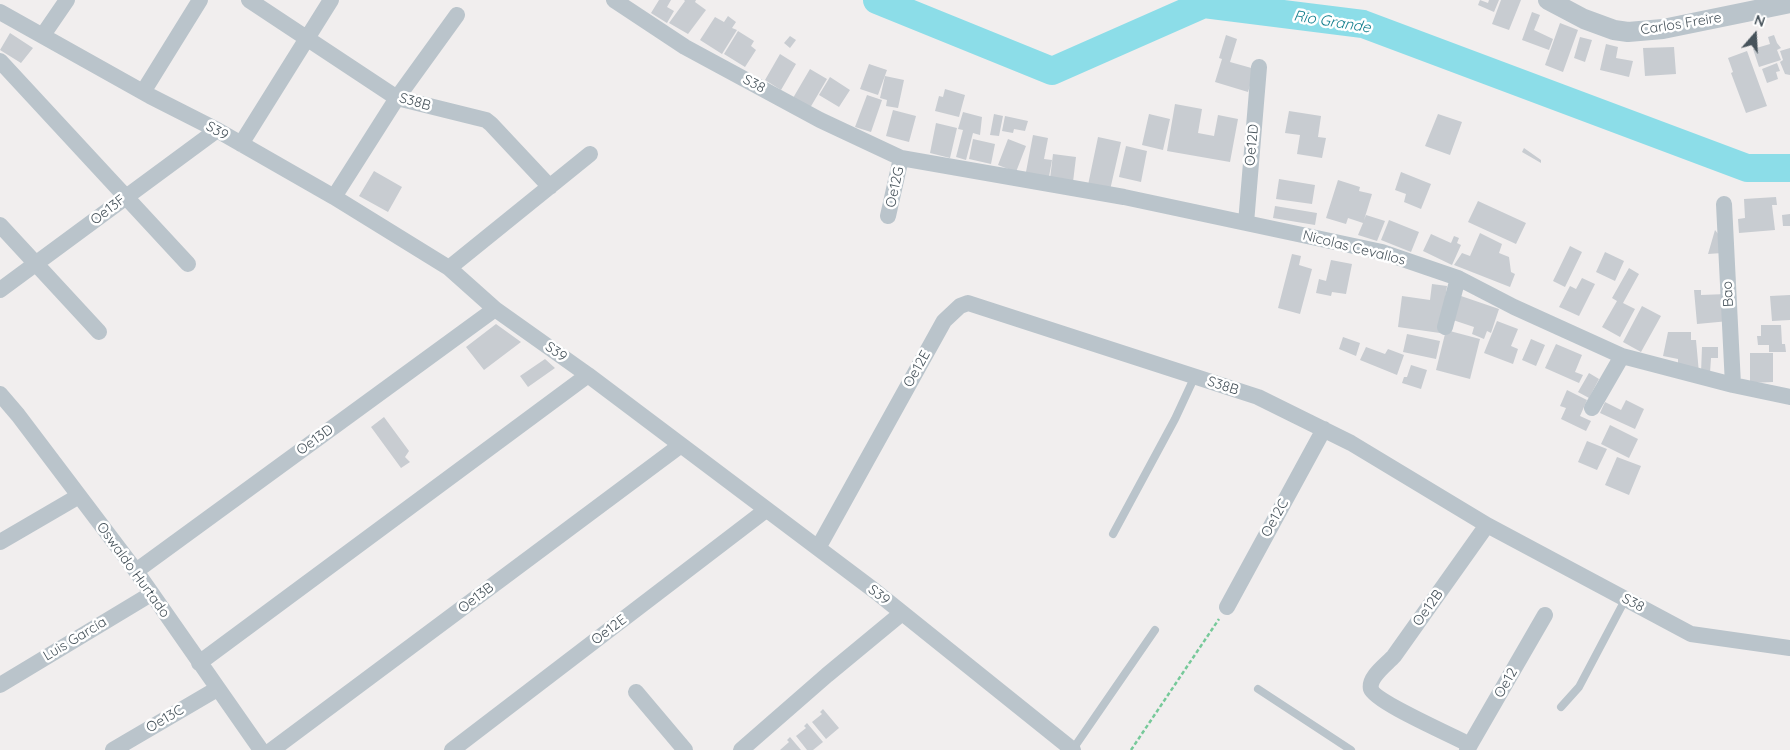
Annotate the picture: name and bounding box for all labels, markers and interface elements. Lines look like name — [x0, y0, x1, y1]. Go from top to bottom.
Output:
water label: Rio Grande — [1292, 7, 1372, 37]
street label: Carlos Freire — [1639, 9, 1723, 39]
north arrow — [1730, 10, 1780, 60]
text: N — [1752, 11, 1768, 31]
street label: S38 — [740, 71, 768, 97]
street label: S38B — [397, 90, 433, 114]
street label: S39 — [203, 118, 231, 144]
street label: Oe12D — [1242, 123, 1262, 167]
street label: Oe12G — [882, 165, 908, 209]
street label: Oe13F — [87, 192, 129, 228]
street label: Nicolas Cevallos — [1301, 227, 1407, 269]
street label: Bao — [1719, 281, 1737, 307]
street label: S39 — [542, 339, 570, 365]
street label: Oe12E — [900, 348, 934, 390]
street label: S38B — [1205, 373, 1241, 399]
street label: Oe13D — [293, 421, 337, 459]
street label: Oe12C — [1258, 496, 1292, 540]
street label: Oswaldo Hurtado — [93, 519, 173, 621]
street label: Oe13B — [455, 579, 497, 617]
street label: S39 — [865, 581, 893, 609]
street label: Oe12B — [1409, 587, 1447, 629]
street label: S38 — [1619, 590, 1647, 616]
street label: Oe12E — [588, 611, 630, 649]
street label: Luis García — [40, 614, 110, 664]
street label: Oe12 — [1491, 665, 1521, 701]
street label: Oe13C — [143, 702, 187, 736]

